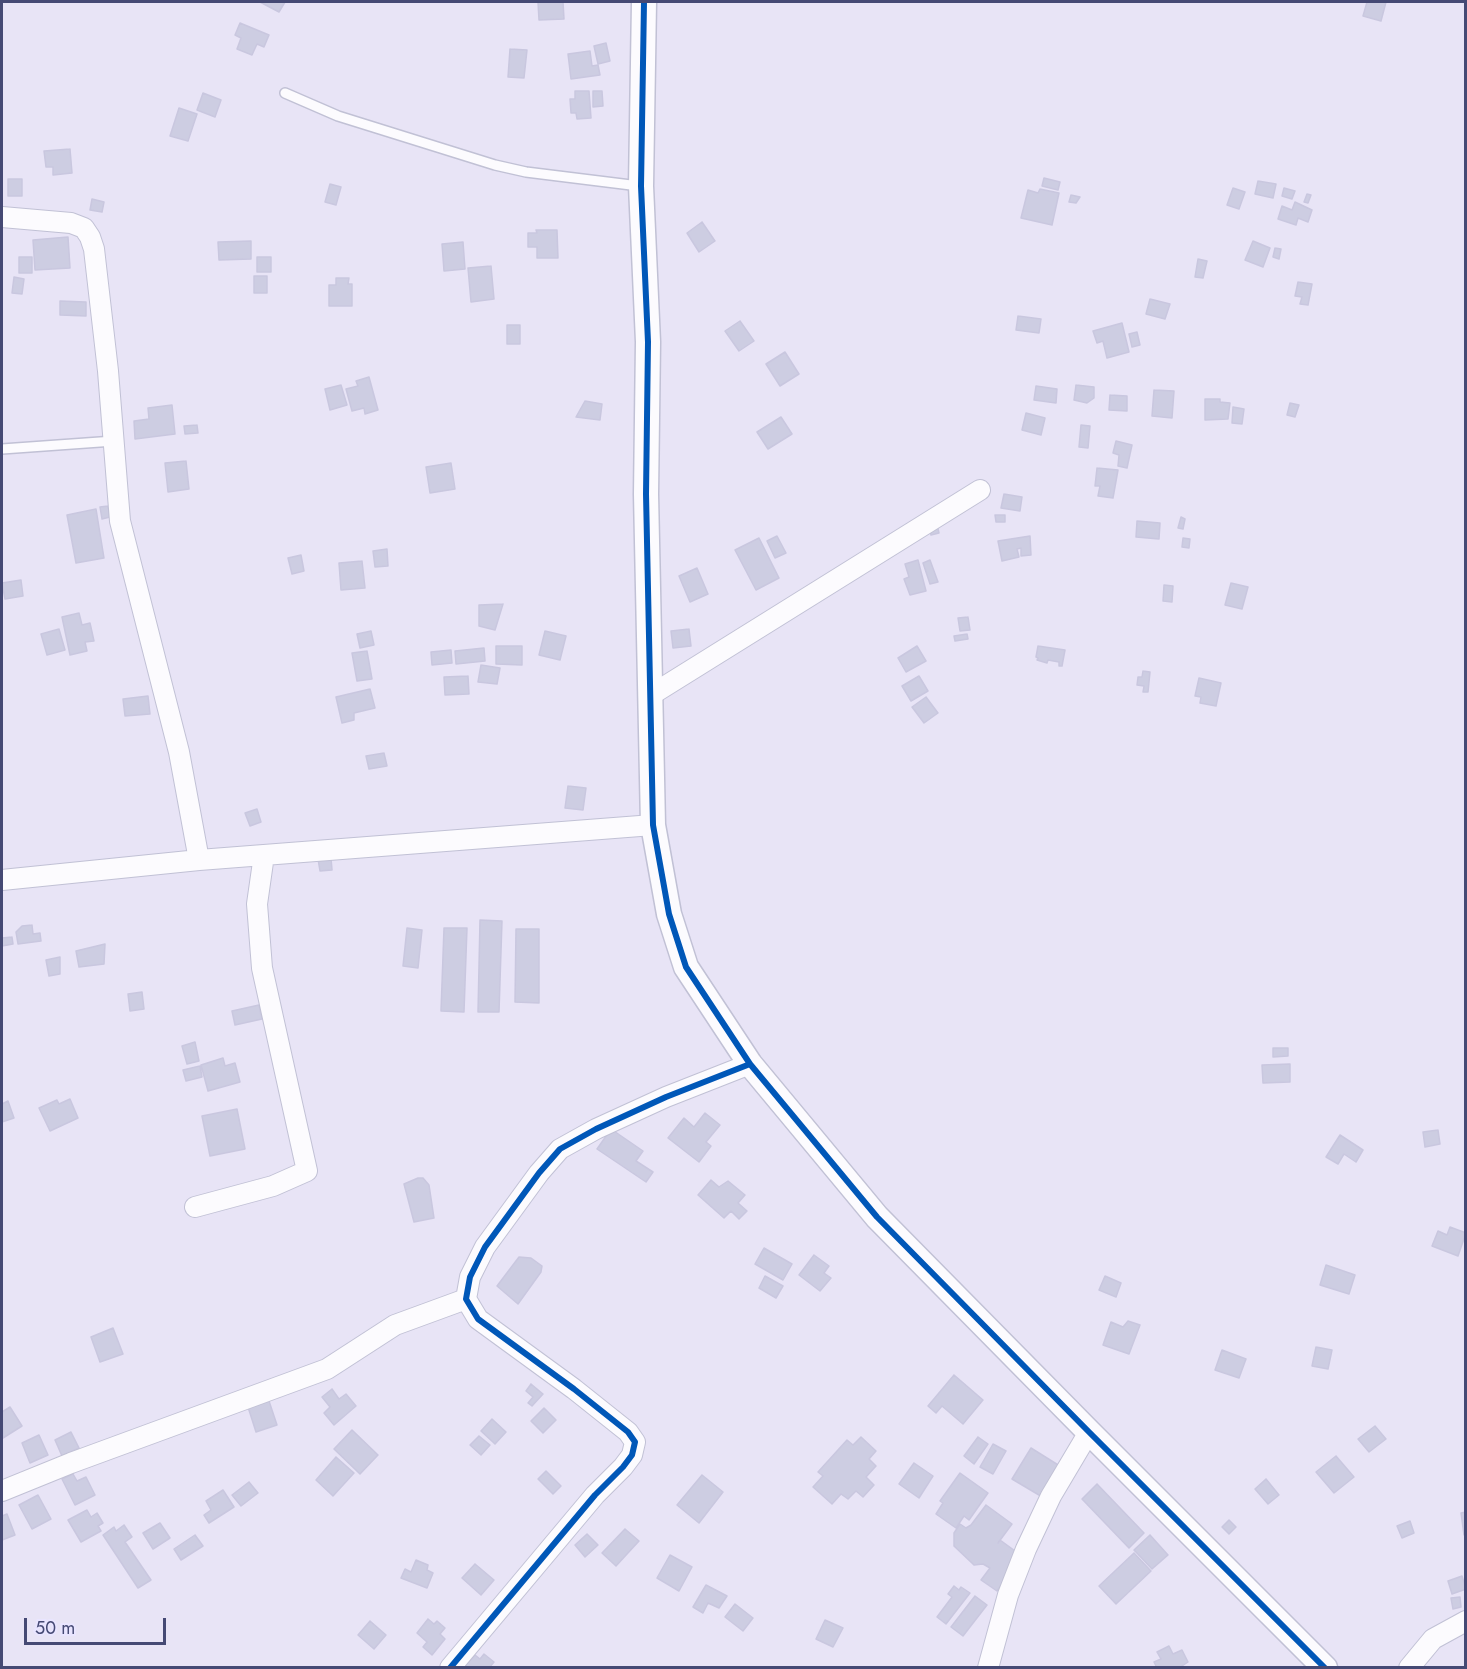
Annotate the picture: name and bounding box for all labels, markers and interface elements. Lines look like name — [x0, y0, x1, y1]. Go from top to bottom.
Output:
scale bar — [27, 1606, 170, 1644]
text: 50 m — [35, 1615, 75, 1641]

